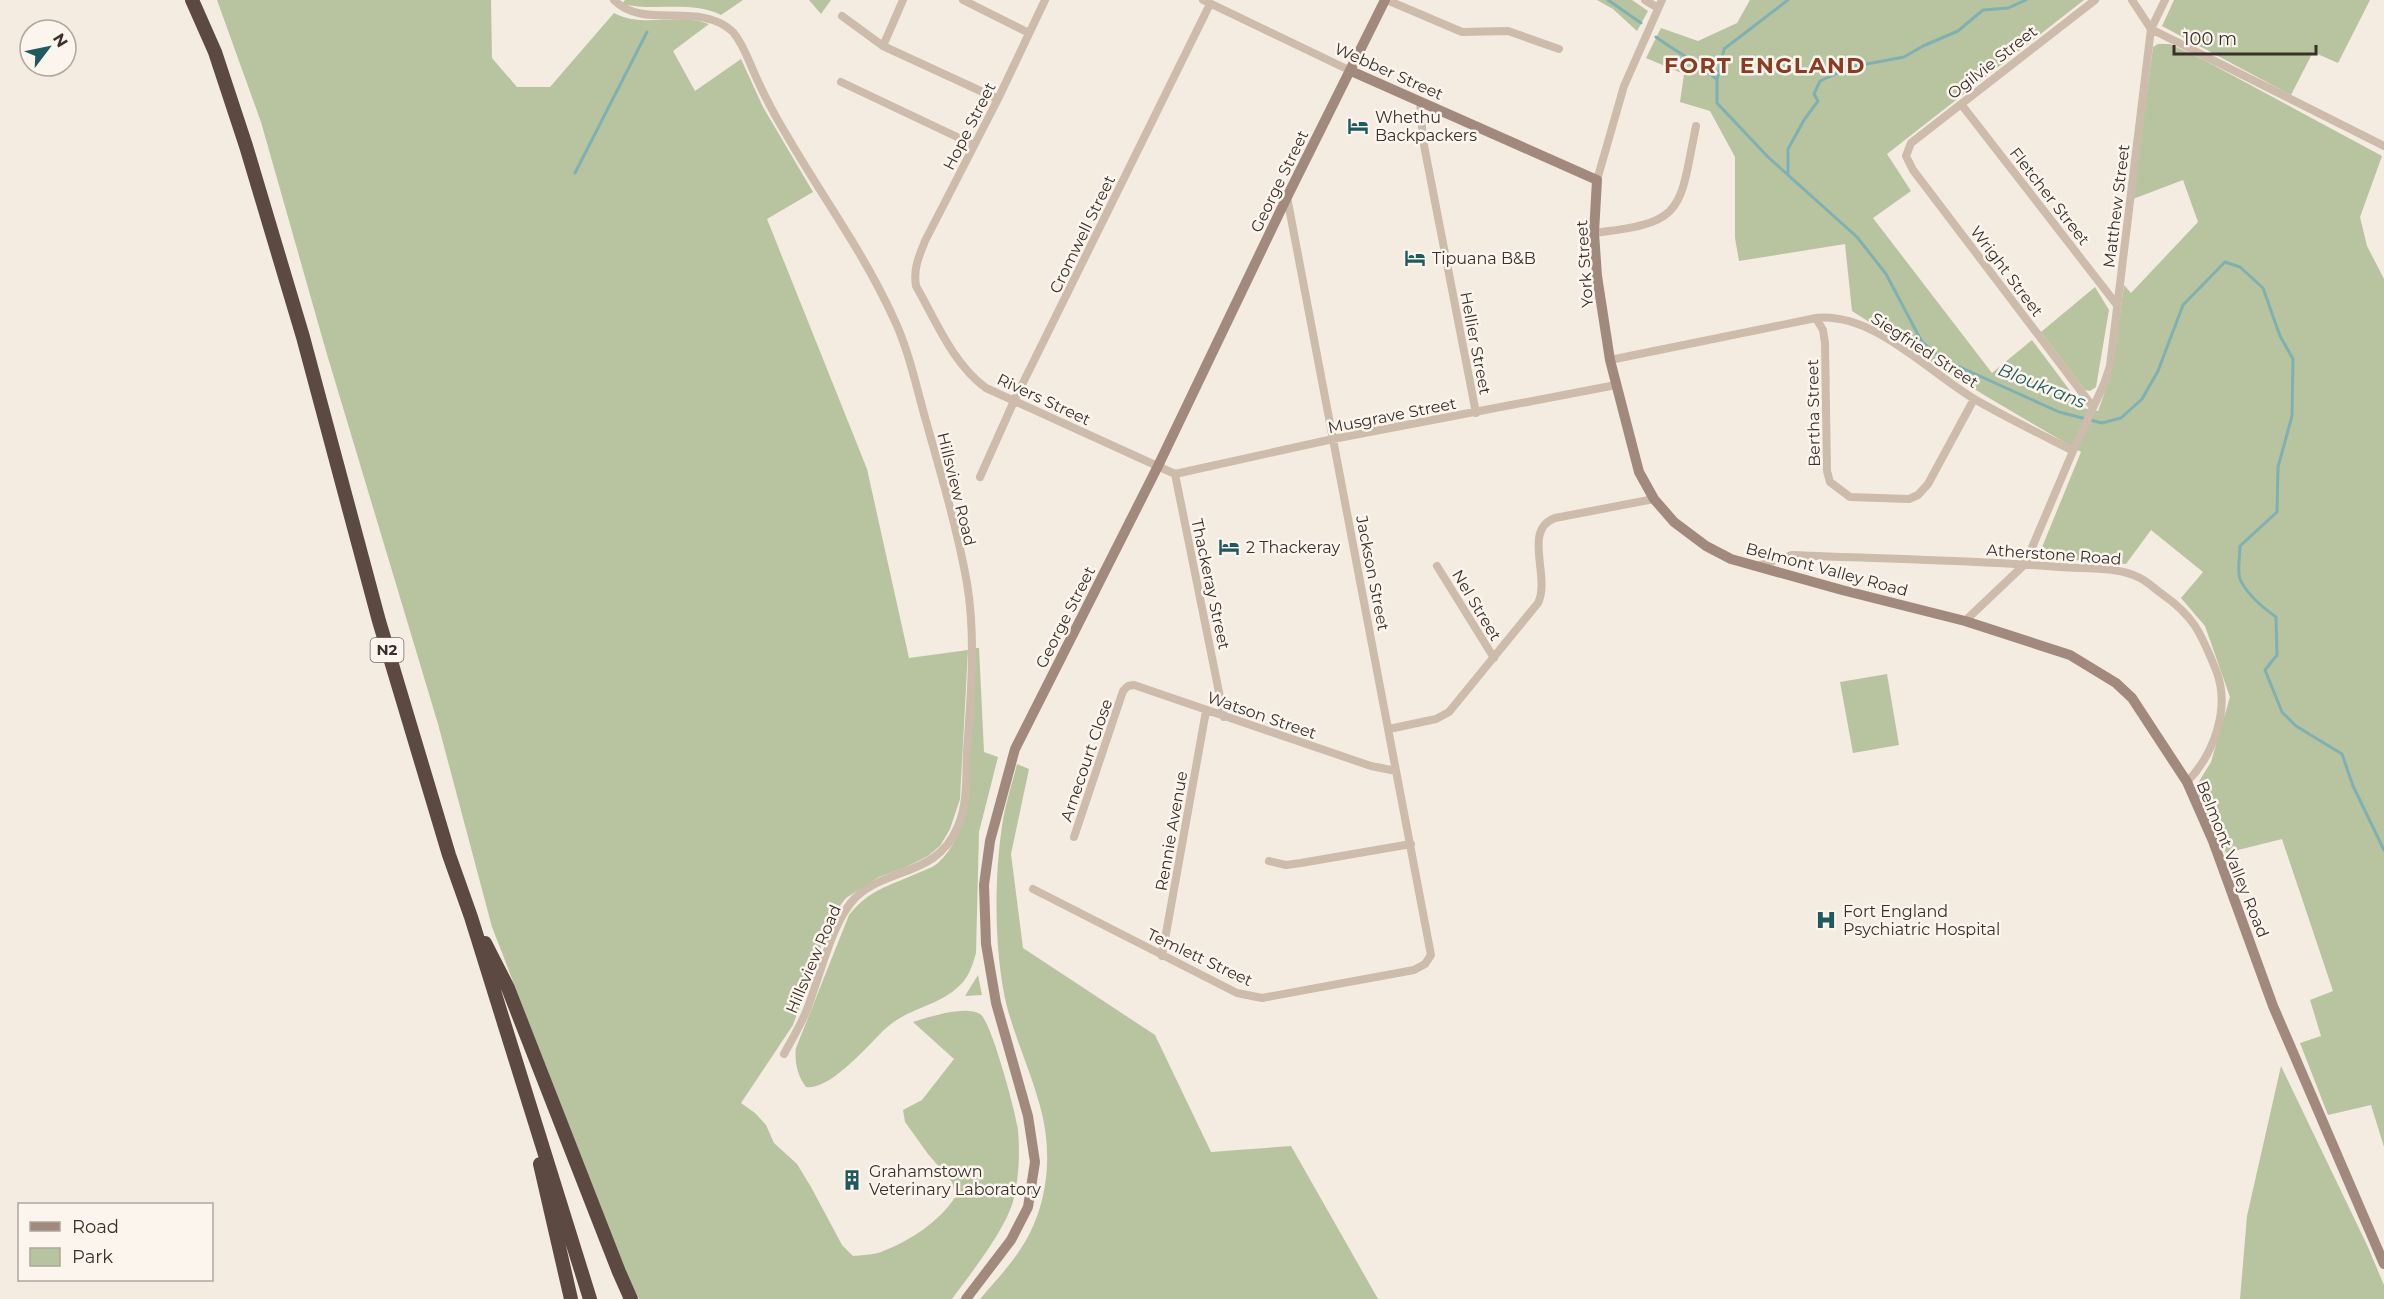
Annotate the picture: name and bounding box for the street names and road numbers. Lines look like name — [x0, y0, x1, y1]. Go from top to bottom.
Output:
street label: Ogilvie Street — [1944, 21, 2041, 103]
street label: Webber Street — [1332, 39, 1447, 104]
street label: Hope Street — [939, 79, 1000, 173]
street label: George Street — [1246, 127, 1313, 235]
street label: Matthew Street — [2099, 143, 2134, 269]
street label: Fletcher Street — [2006, 144, 2094, 249]
street label: Cromwell Street — [1046, 172, 1119, 296]
street label: York Street — [1572, 219, 1597, 308]
street label: Wright Street — [1966, 222, 2047, 321]
street label: Hellier Street — [1456, 290, 1495, 397]
street label: Siegfried Street — [1868, 309, 1982, 392]
street label: Bertha Street — [1803, 358, 1824, 467]
street label: Rivers Street — [994, 370, 1094, 430]
street label: Musgrave Street — [1326, 394, 1458, 437]
street label: Hillsview Road — [933, 430, 980, 548]
street label: Jackson Street — [1352, 513, 1393, 633]
street label: Thackeray Street — [1187, 517, 1234, 652]
street label: Belmont Valley Road — [1744, 539, 1910, 600]
street label: Atherstone Road — [1986, 540, 2122, 569]
street label: George Street — [1032, 563, 1099, 671]
street label: Nel Street — [1448, 566, 1505, 645]
road number: N2 — [370, 638, 404, 662]
street label: Watson Street — [1205, 688, 1319, 743]
street label: Arnecourt Close — [1057, 696, 1116, 824]
street label: Rennie Avenue — [1152, 770, 1191, 893]
street label: Belmont Valley Road — [2192, 778, 2273, 940]
street label: Hillsview Road — [782, 902, 845, 1016]
street label: Temlett Street — [1144, 925, 1256, 990]

